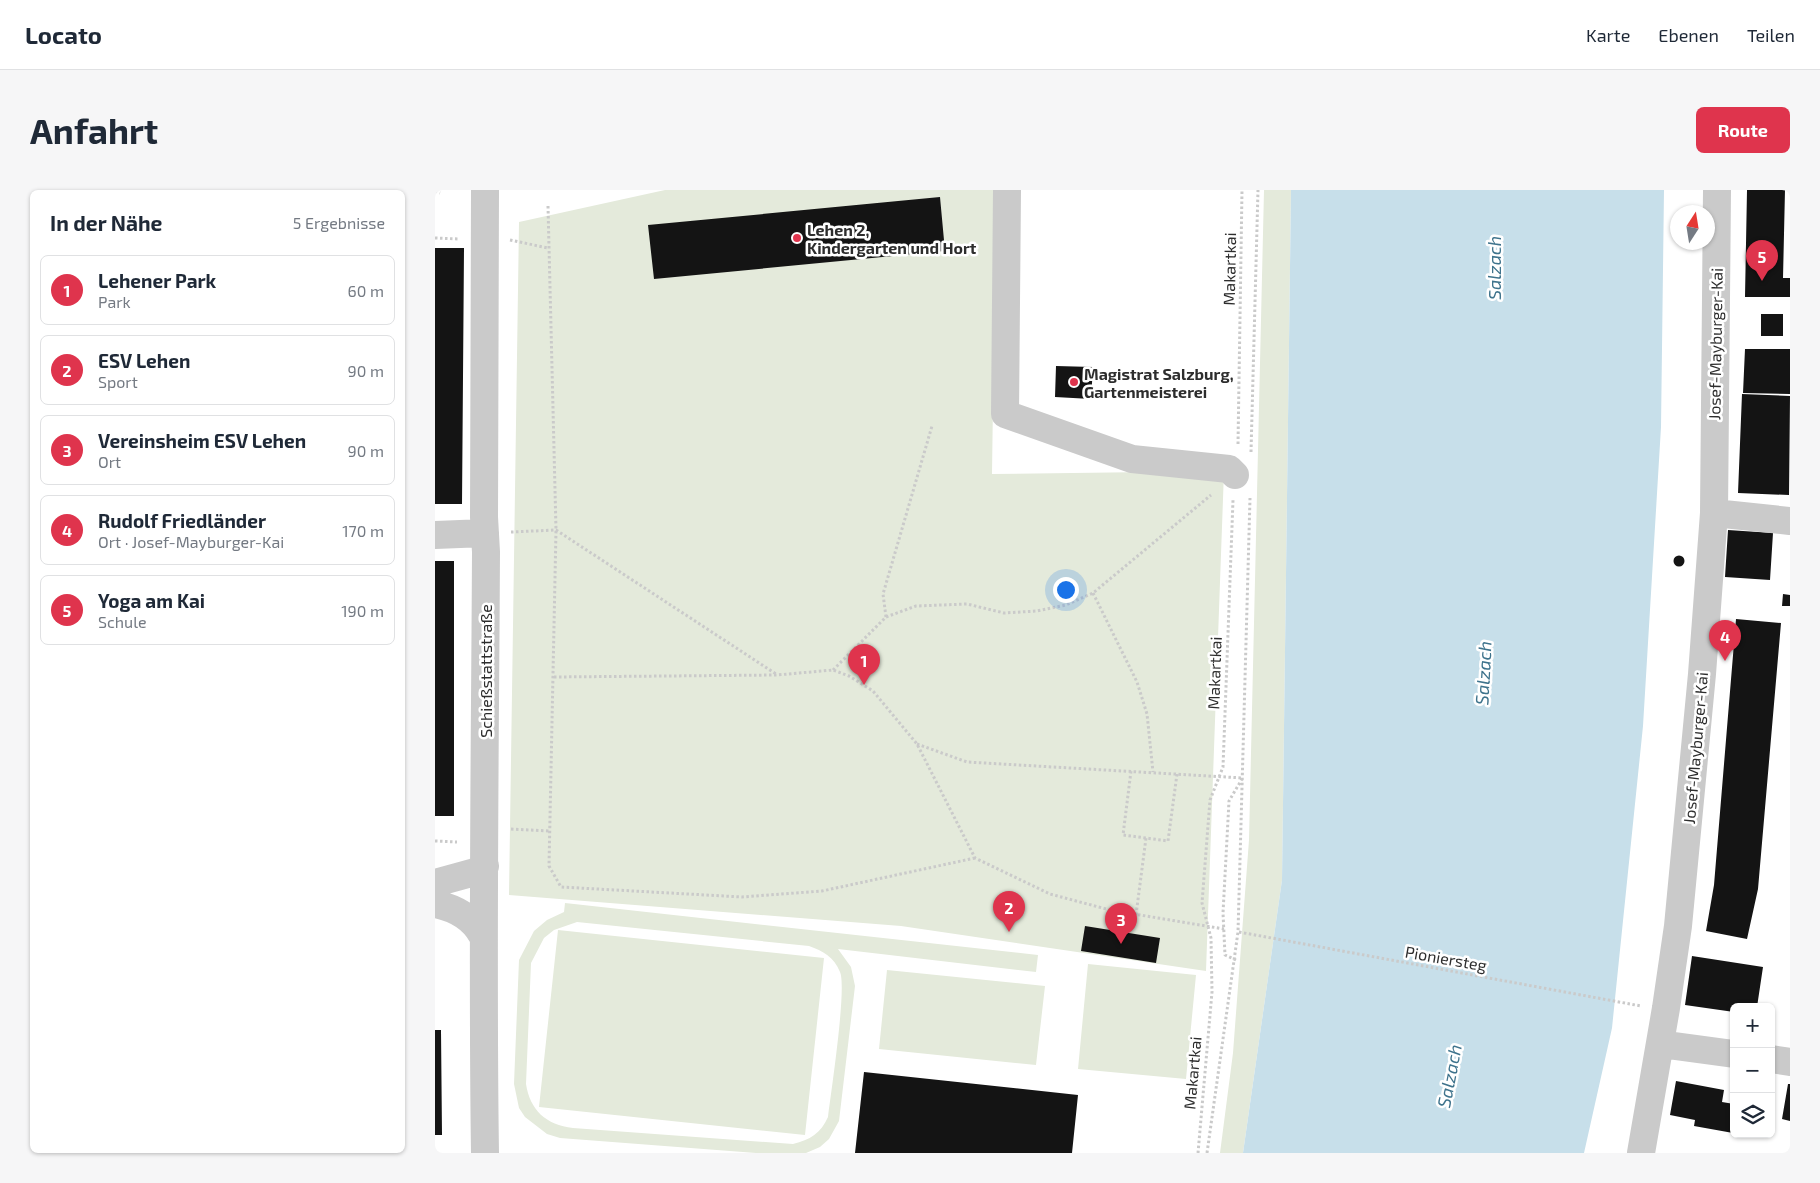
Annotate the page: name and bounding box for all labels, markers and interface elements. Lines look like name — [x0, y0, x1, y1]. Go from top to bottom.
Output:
text: Locato — [25, 20, 102, 49]
text: Karte — [1586, 24, 1630, 46]
text: Ebenen — [1658, 24, 1719, 46]
text: Teilen — [1747, 24, 1795, 46]
button: Route — [1696, 107, 1790, 153]
text: Anfahrt — [30, 109, 158, 151]
north arrow — [1670, 205, 1715, 250]
text: In der Nähe — [50, 210, 162, 235]
text: 5 Ergebnisse — [293, 213, 385, 232]
place label: Lehen 2, Kindergarten und Hort — [807, 220, 977, 257]
marker: Lehen 2, Kindergarten und Hort — [791, 232, 803, 244]
street label: Makartkai — [1219, 232, 1239, 306]
water label: Salzach — [1483, 236, 1505, 300]
pin: 5 — [1746, 240, 1778, 281]
street label: Josef-Mayburger-Kai — [1704, 268, 1726, 420]
text: Lehener Park — [98, 269, 216, 292]
text: 1 — [64, 281, 70, 300]
text: 60 m — [348, 281, 384, 300]
text: Park — [98, 292, 131, 311]
text: ESV Lehen — [98, 349, 190, 372]
text: 2 — [62, 361, 72, 380]
text: 90 m — [348, 361, 384, 380]
place label: Magistrat Salzburg, Gartenmeisterei — [1084, 364, 1234, 401]
text: Sport — [98, 372, 138, 391]
marker: Magistrat Salzburg, Gartenmeisterei — [1068, 376, 1080, 388]
text: Vereinsheim ESV Lehen — [98, 429, 306, 452]
text: 3 — [62, 441, 72, 460]
text: 90 m — [348, 441, 384, 460]
text: Ort — [98, 452, 121, 471]
text: Rudolf Friedländer — [98, 509, 266, 532]
text: 4 — [62, 521, 72, 540]
text: 170 m — [342, 521, 384, 540]
text: Ort · Josef-Mayburger-Kai — [98, 532, 284, 551]
your location — [1053, 577, 1079, 603]
text: Yoga am Kai — [98, 589, 205, 612]
text: 5 — [63, 601, 71, 620]
text: 190 m — [341, 601, 384, 620]
street label: Schießstattstraße — [476, 604, 495, 738]
text: Schule — [98, 612, 147, 631]
pin: 4 — [1709, 620, 1741, 661]
street label: Makartkai — [1203, 636, 1225, 710]
water label: Salzach — [1470, 640, 1496, 706]
pin: 1 — [848, 644, 880, 685]
street label: Josef-Mayburger-Kai — [1679, 671, 1711, 825]
pin: 2 — [993, 891, 1025, 932]
pin: 3 — [1105, 903, 1137, 944]
street label: Pioniersteg — [1404, 941, 1488, 975]
map controls — [1730, 1003, 1775, 1138]
button: + — [1730, 1003, 1775, 1048]
street label: Makartkai — [1179, 1036, 1205, 1110]
water label: Salzach — [1432, 1042, 1466, 1110]
button: − — [1730, 1048, 1775, 1093]
button: layers — [1730, 1093, 1775, 1138]

